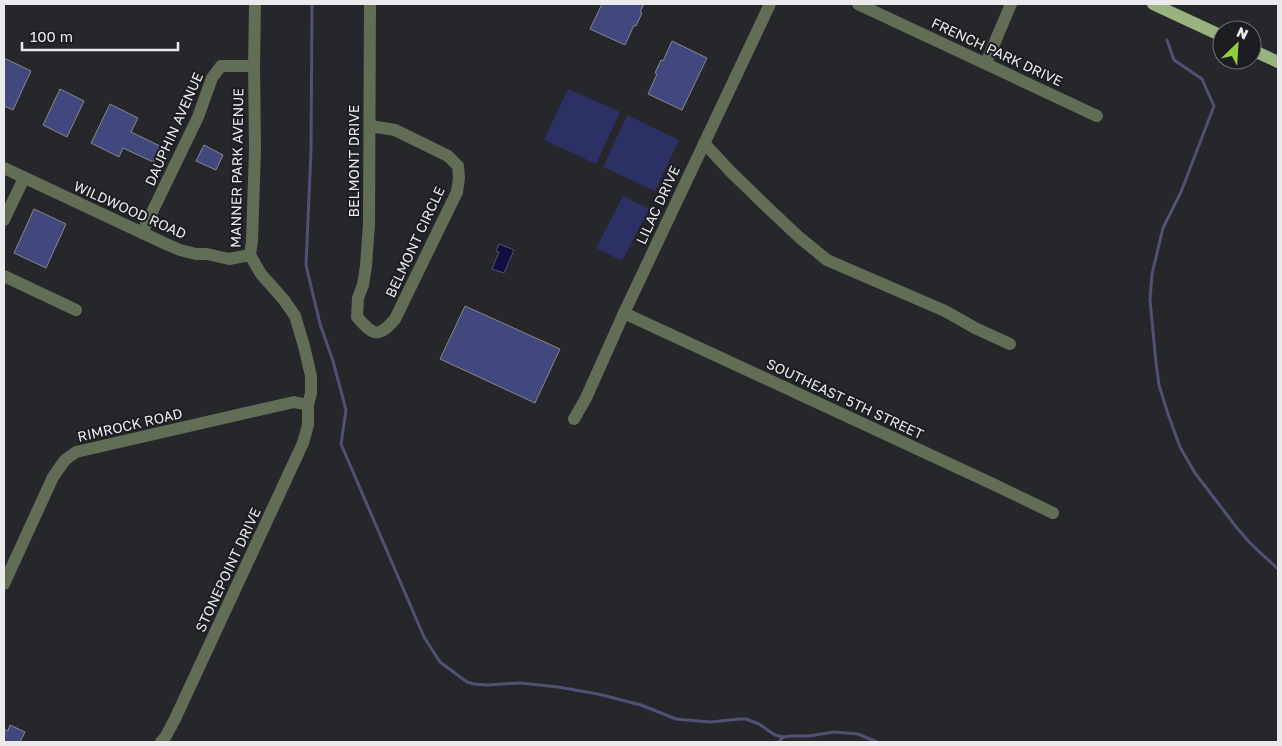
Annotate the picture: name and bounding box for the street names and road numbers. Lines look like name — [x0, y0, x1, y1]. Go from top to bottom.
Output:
street label: FRENCH PARK DRIVE — [929, 14, 1065, 89]
street label: DAUPHIN AVENUE — [141, 69, 206, 188]
street label: MANNER PARK AVENUE — [227, 88, 246, 248]
street label: BELMONT DRIVE — [345, 105, 362, 217]
street label: LILAC DRIVE — [632, 163, 683, 247]
street label: WILDWOOD ROAD — [71, 177, 189, 242]
street label: BELMONT CIRCLE — [381, 184, 448, 300]
street label: SOUTHEAST 5TH STREET — [764, 355, 927, 443]
street label: RIMROCK ROAD — [76, 404, 184, 445]
street label: STONEPOINT DRIVE — [191, 505, 264, 635]

